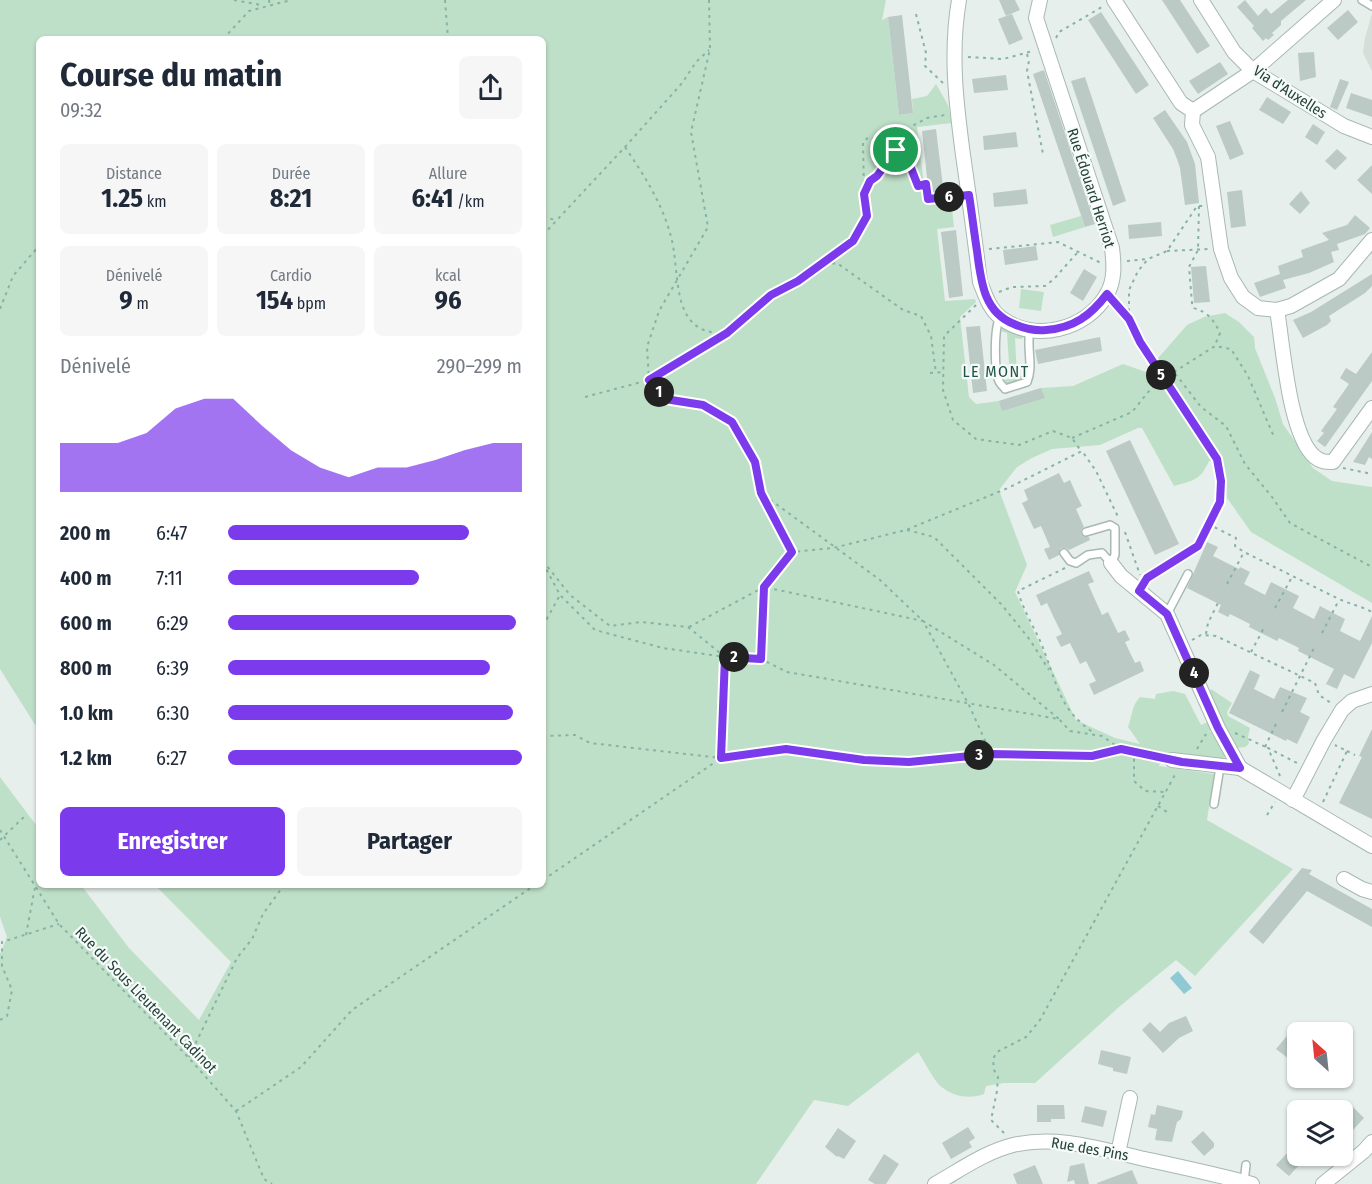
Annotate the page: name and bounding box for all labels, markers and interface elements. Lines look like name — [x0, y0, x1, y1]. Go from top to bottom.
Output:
text: Course du matin — [60, 55, 282, 95]
button: share — [459, 56, 522, 119]
street label: Via d'Auxelles — [1250, 62, 1330, 122]
text: 09:32 — [60, 98, 102, 122]
pin — [870, 124, 921, 175]
street label: Rue Édouard Herriot — [1063, 126, 1119, 250]
icon: arrive — [879, 133, 912, 166]
text: Distance — [106, 164, 162, 183]
text: Durée — [272, 164, 310, 183]
text: Allure — [429, 164, 467, 183]
pin: 6 — [934, 182, 964, 212]
text: 1.25 — [101, 183, 143, 214]
text: 8:21 — [270, 183, 312, 214]
text: 6:41 — [411, 183, 454, 214]
text: 6 — [945, 187, 953, 206]
text: km — [143, 192, 167, 211]
text: /km — [454, 192, 485, 211]
text: Dénivelé — [106, 266, 162, 285]
text: Cardio — [270, 266, 312, 285]
text: kcal — [435, 266, 461, 285]
text: 9 — [119, 285, 133, 316]
text: 154 — [256, 285, 293, 316]
text: 96 — [434, 285, 462, 316]
text: m — [133, 294, 149, 313]
text: bpm — [293, 294, 326, 313]
text: Dénivelé — [60, 354, 131, 378]
text: 290–299 m — [437, 354, 522, 378]
pin: 5 — [1146, 360, 1176, 390]
district label: LE MONT — [962, 362, 1030, 381]
text: 5 — [1157, 365, 1165, 384]
pin: 1 — [644, 377, 674, 407]
text: 1 — [656, 382, 662, 401]
text: 200 m — [60, 521, 111, 545]
text: 6:47 — [156, 521, 187, 545]
text: 400 m — [60, 566, 112, 590]
text: 7:11 — [156, 566, 183, 590]
text: 600 m — [60, 611, 112, 635]
text: 6:29 — [156, 611, 189, 635]
pin: 2 — [719, 642, 749, 672]
text: 2 — [730, 647, 738, 666]
text: 800 m — [60, 656, 112, 680]
text: 6:39 — [156, 656, 189, 680]
pin: 4 — [1179, 658, 1209, 688]
text: 4 — [1190, 663, 1198, 682]
text: 1.0 km — [60, 701, 113, 725]
text: 6:30 — [156, 701, 190, 725]
pin: 3 — [964, 740, 994, 770]
text: 3 — [975, 745, 983, 764]
text: 1.2 km — [60, 746, 112, 770]
text: 6:27 — [156, 746, 187, 770]
button: Enregistrer — [60, 807, 285, 876]
button: Partager — [297, 807, 522, 876]
street label: Rue du Sous Lieutenant Cadinot — [71, 923, 221, 1077]
north arrow — [1287, 1022, 1353, 1088]
map controls — [1287, 1022, 1353, 1166]
button: layers — [1287, 1100, 1353, 1166]
street label: Rue des Pins — [1050, 1133, 1130, 1165]

